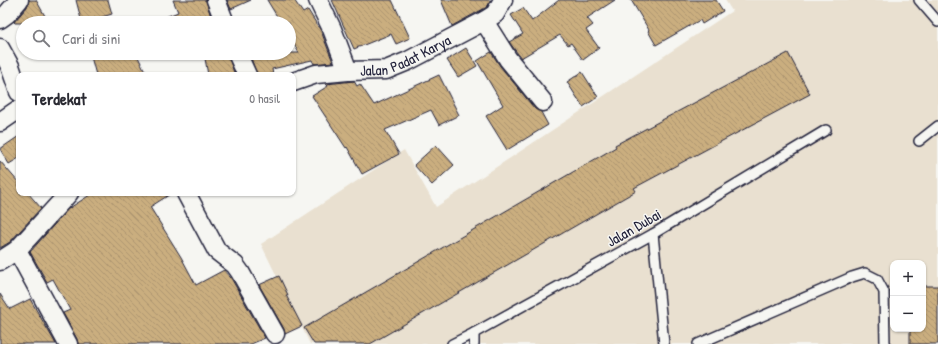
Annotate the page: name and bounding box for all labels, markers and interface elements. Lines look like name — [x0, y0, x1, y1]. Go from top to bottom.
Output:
search box — [16, 16, 296, 60]
icon: search — [30, 27, 52, 49]
text: Cari di sini — [62, 28, 121, 49]
street label: Jalan Padat Karya — [360, 29, 454, 81]
text: Terdekat — [32, 87, 86, 110]
text: 0 hasil — [249, 89, 280, 107]
street label: Jalan Dubai — [602, 203, 665, 252]
map controls — [890, 260, 926, 332]
button: + — [890, 260, 926, 296]
button: − — [890, 296, 926, 332]

